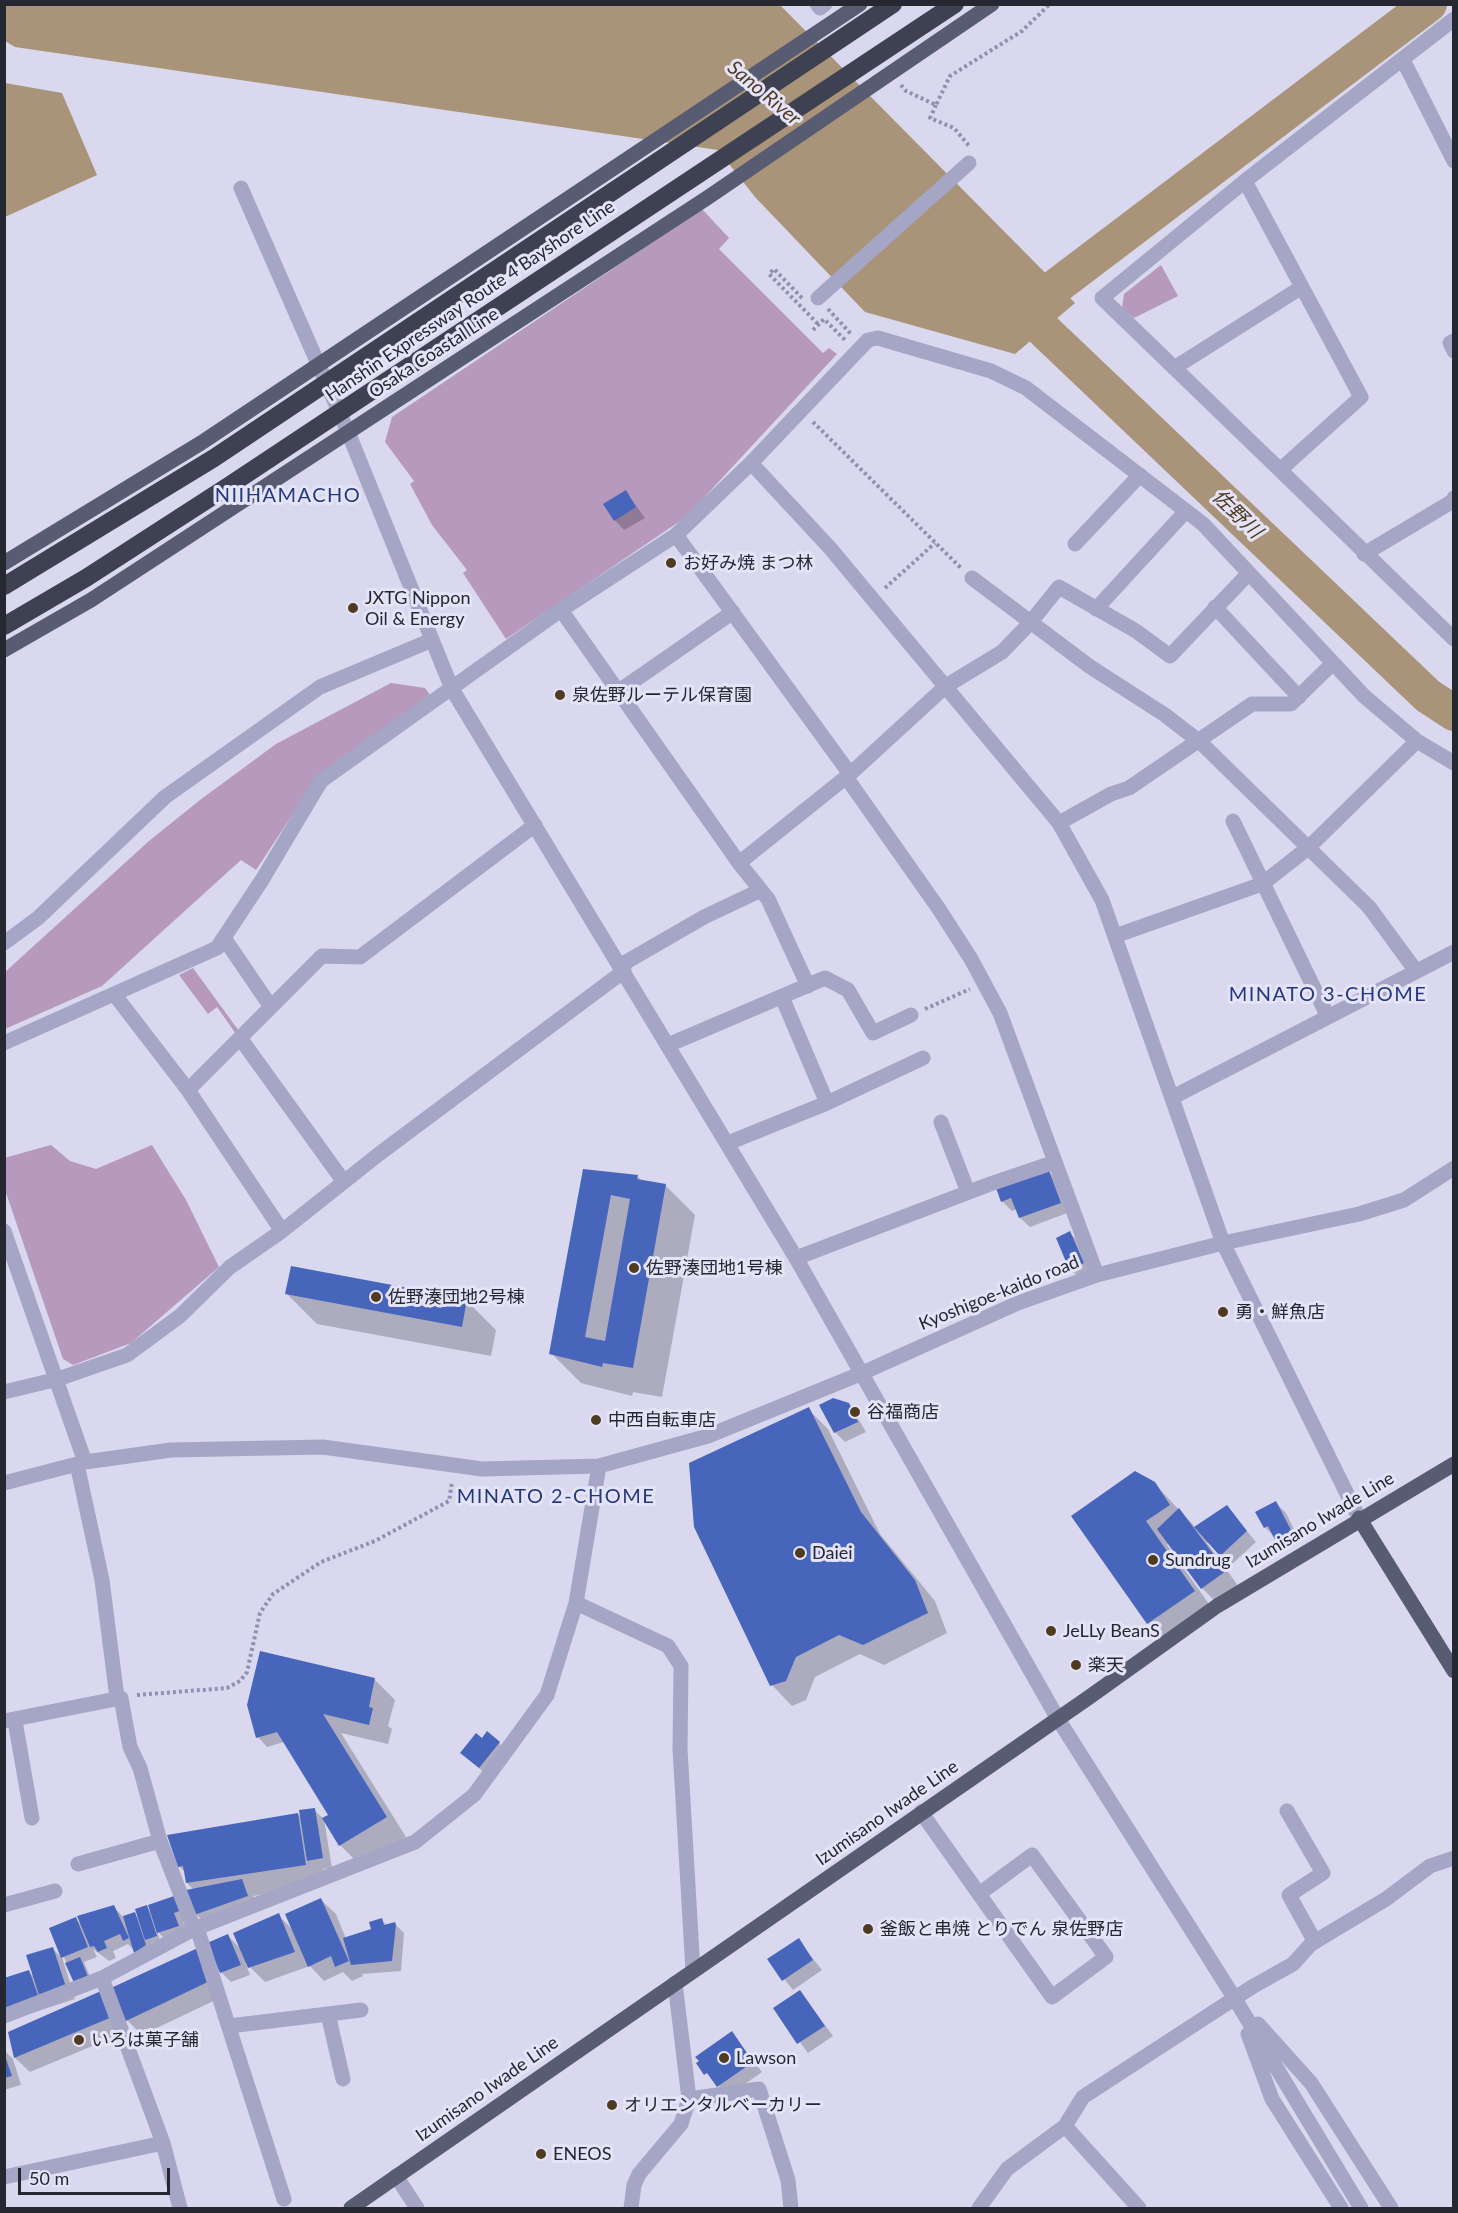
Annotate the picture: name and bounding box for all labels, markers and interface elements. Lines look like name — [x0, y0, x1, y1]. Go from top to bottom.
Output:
water label: Sano River — [723, 56, 805, 130]
street label: Hanshin Expressway Route 4 Bayshore Line — [321, 196, 619, 406]
street label: Osaka Coastal Line — [365, 303, 503, 403]
district label: NIIHAMACHO — [215, 484, 361, 508]
water label: 佐野川 — [1207, 485, 1267, 543]
place label: お好み焼 まつ林 — [683, 552, 814, 574]
marker: お好み焼 まつ林 — [664, 556, 678, 570]
place label: JXTG Nippon Oil & Energy — [365, 587, 470, 630]
marker: JXTG Nippon Oil & Energy — [346, 601, 360, 615]
place label: 泉佐野ルーテル保育園 — [572, 684, 752, 706]
marker: 泉佐野ルーテル保育園 — [553, 688, 567, 702]
district label: MINATO 3-CHOME — [1229, 983, 1427, 1007]
street label: Kyoshigoe-kaido road — [916, 1251, 1082, 1335]
place label: 佐野湊団地1号棟 — [646, 1257, 782, 1279]
marker: 佐野湊団地1号棟 — [627, 1261, 641, 1275]
place label: 佐野湊団地2号棟 — [388, 1286, 524, 1308]
marker: 佐野湊団地2号棟 — [369, 1290, 383, 1304]
place label: 勇・鮮魚店 — [1235, 1301, 1325, 1323]
marker: 勇・鮮魚店 — [1216, 1305, 1230, 1319]
place label: 谷福商店 — [867, 1401, 939, 1423]
marker: 谷福商店 — [848, 1405, 862, 1419]
place label: 中西自転車店 — [608, 1409, 716, 1431]
marker: 中西自転車店 — [589, 1413, 603, 1427]
street label: Izumisano Iwade Line — [1242, 1467, 1398, 1573]
district label: MINATO 2-CHOME — [457, 1485, 655, 1509]
place label: Daiei — [812, 1542, 853, 1564]
marker: Daiei — [793, 1546, 807, 1560]
place label: Sundrug — [1165, 1549, 1231, 1571]
marker: Sundrug — [1146, 1553, 1160, 1567]
place label: JeLLy BeanS — [1063, 1620, 1160, 1642]
marker: JeLLy BeanS — [1044, 1624, 1058, 1638]
place label: 楽天 — [1088, 1654, 1124, 1676]
marker: 楽天 — [1069, 1658, 1083, 1672]
street label: Izumisano Iwade Line — [812, 1756, 962, 1870]
place label: 釜飯と串焼 とりでん 泉佐野店 — [880, 1918, 1123, 1940]
marker: 釜飯と串焼 とりでん 泉佐野店 — [861, 1922, 875, 1936]
place label: いろは菓子舗 — [91, 2029, 199, 2051]
street label: Izumisano Iwade Line — [412, 2032, 562, 2146]
marker: いろは菓子舗 — [72, 2033, 86, 2047]
place label: Lawson — [736, 2047, 796, 2069]
marker: Lawson — [717, 2051, 731, 2065]
place label: オリエンタルベーカリー — [624, 2094, 822, 2116]
marker: オリエンタルベーカリー — [605, 2098, 619, 2112]
place label: ENEOS — [553, 2143, 611, 2165]
marker: ENEOS — [534, 2147, 548, 2161]
scale bar — [21, 2156, 172, 2194]
text: 50 m — [29, 2167, 69, 2189]

